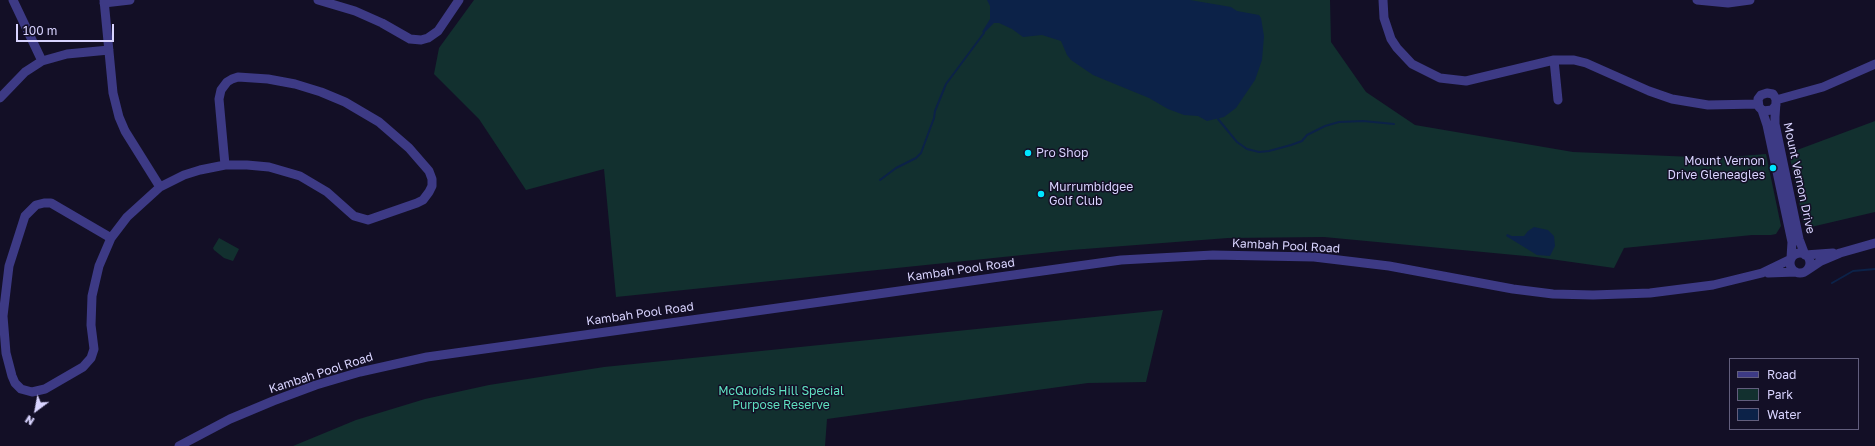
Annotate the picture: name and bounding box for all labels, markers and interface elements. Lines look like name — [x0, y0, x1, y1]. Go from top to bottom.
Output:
scale bar — [18, 16, 116, 42]
text: 100 m — [23, 23, 57, 38]
street label: Mount Vernon Drive — [1780, 121, 1818, 235]
place label: Pro Shop — [1036, 146, 1088, 160]
marker: Pro Shop — [1023, 148, 1033, 158]
place label: Mount Vernon Drive Gleneagles — [1668, 154, 1765, 182]
marker: Mount Vernon Drive Gleneagles — [1768, 163, 1778, 173]
place label: Murrumbidgee Golf Club — [1049, 180, 1133, 208]
marker: Murrumbidgee Golf Club — [1036, 189, 1046, 199]
street label: Kambah Pool Road — [1231, 236, 1341, 256]
street label: Kambah Pool Road — [906, 255, 1016, 285]
street label: Kambah Pool Road — [585, 299, 695, 329]
street label: Kambah Pool Road — [267, 349, 375, 397]
legend — [1729, 358, 1859, 430]
text: Road — [1767, 367, 1796, 382]
park label: McQuoids Hill Special Purpose Reserve — [718, 384, 844, 412]
text: Park — [1767, 387, 1793, 402]
north arrow — [16, 390, 56, 430]
text: Water — [1767, 407, 1801, 422]
text: N — [22, 413, 36, 428]

